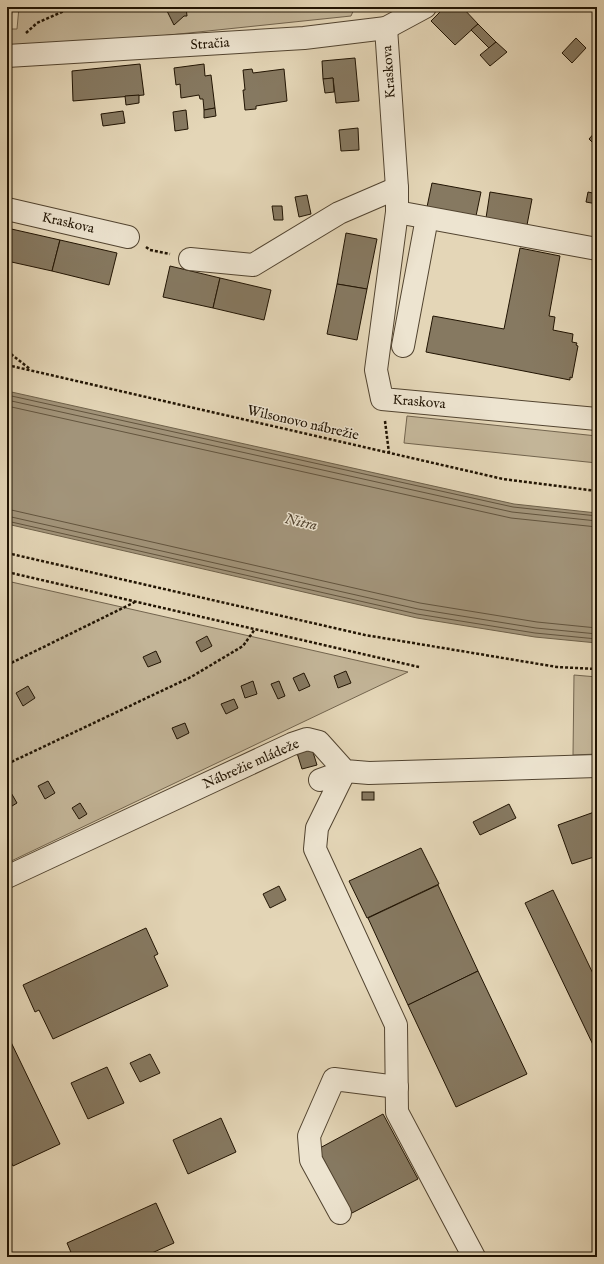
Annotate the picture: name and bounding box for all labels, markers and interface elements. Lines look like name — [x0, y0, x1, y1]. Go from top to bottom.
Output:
street label: Stračia — [190, 34, 231, 54]
street label: Kraskova — [378, 44, 400, 99]
street label: Kraskova — [40, 208, 97, 238]
street label: Kraskova — [392, 391, 447, 413]
street label: Wilsonovo nábrežie — [245, 401, 361, 445]
water label: Nitra — [283, 509, 320, 535]
street label: Nábrežie mládeže — [200, 734, 303, 793]

